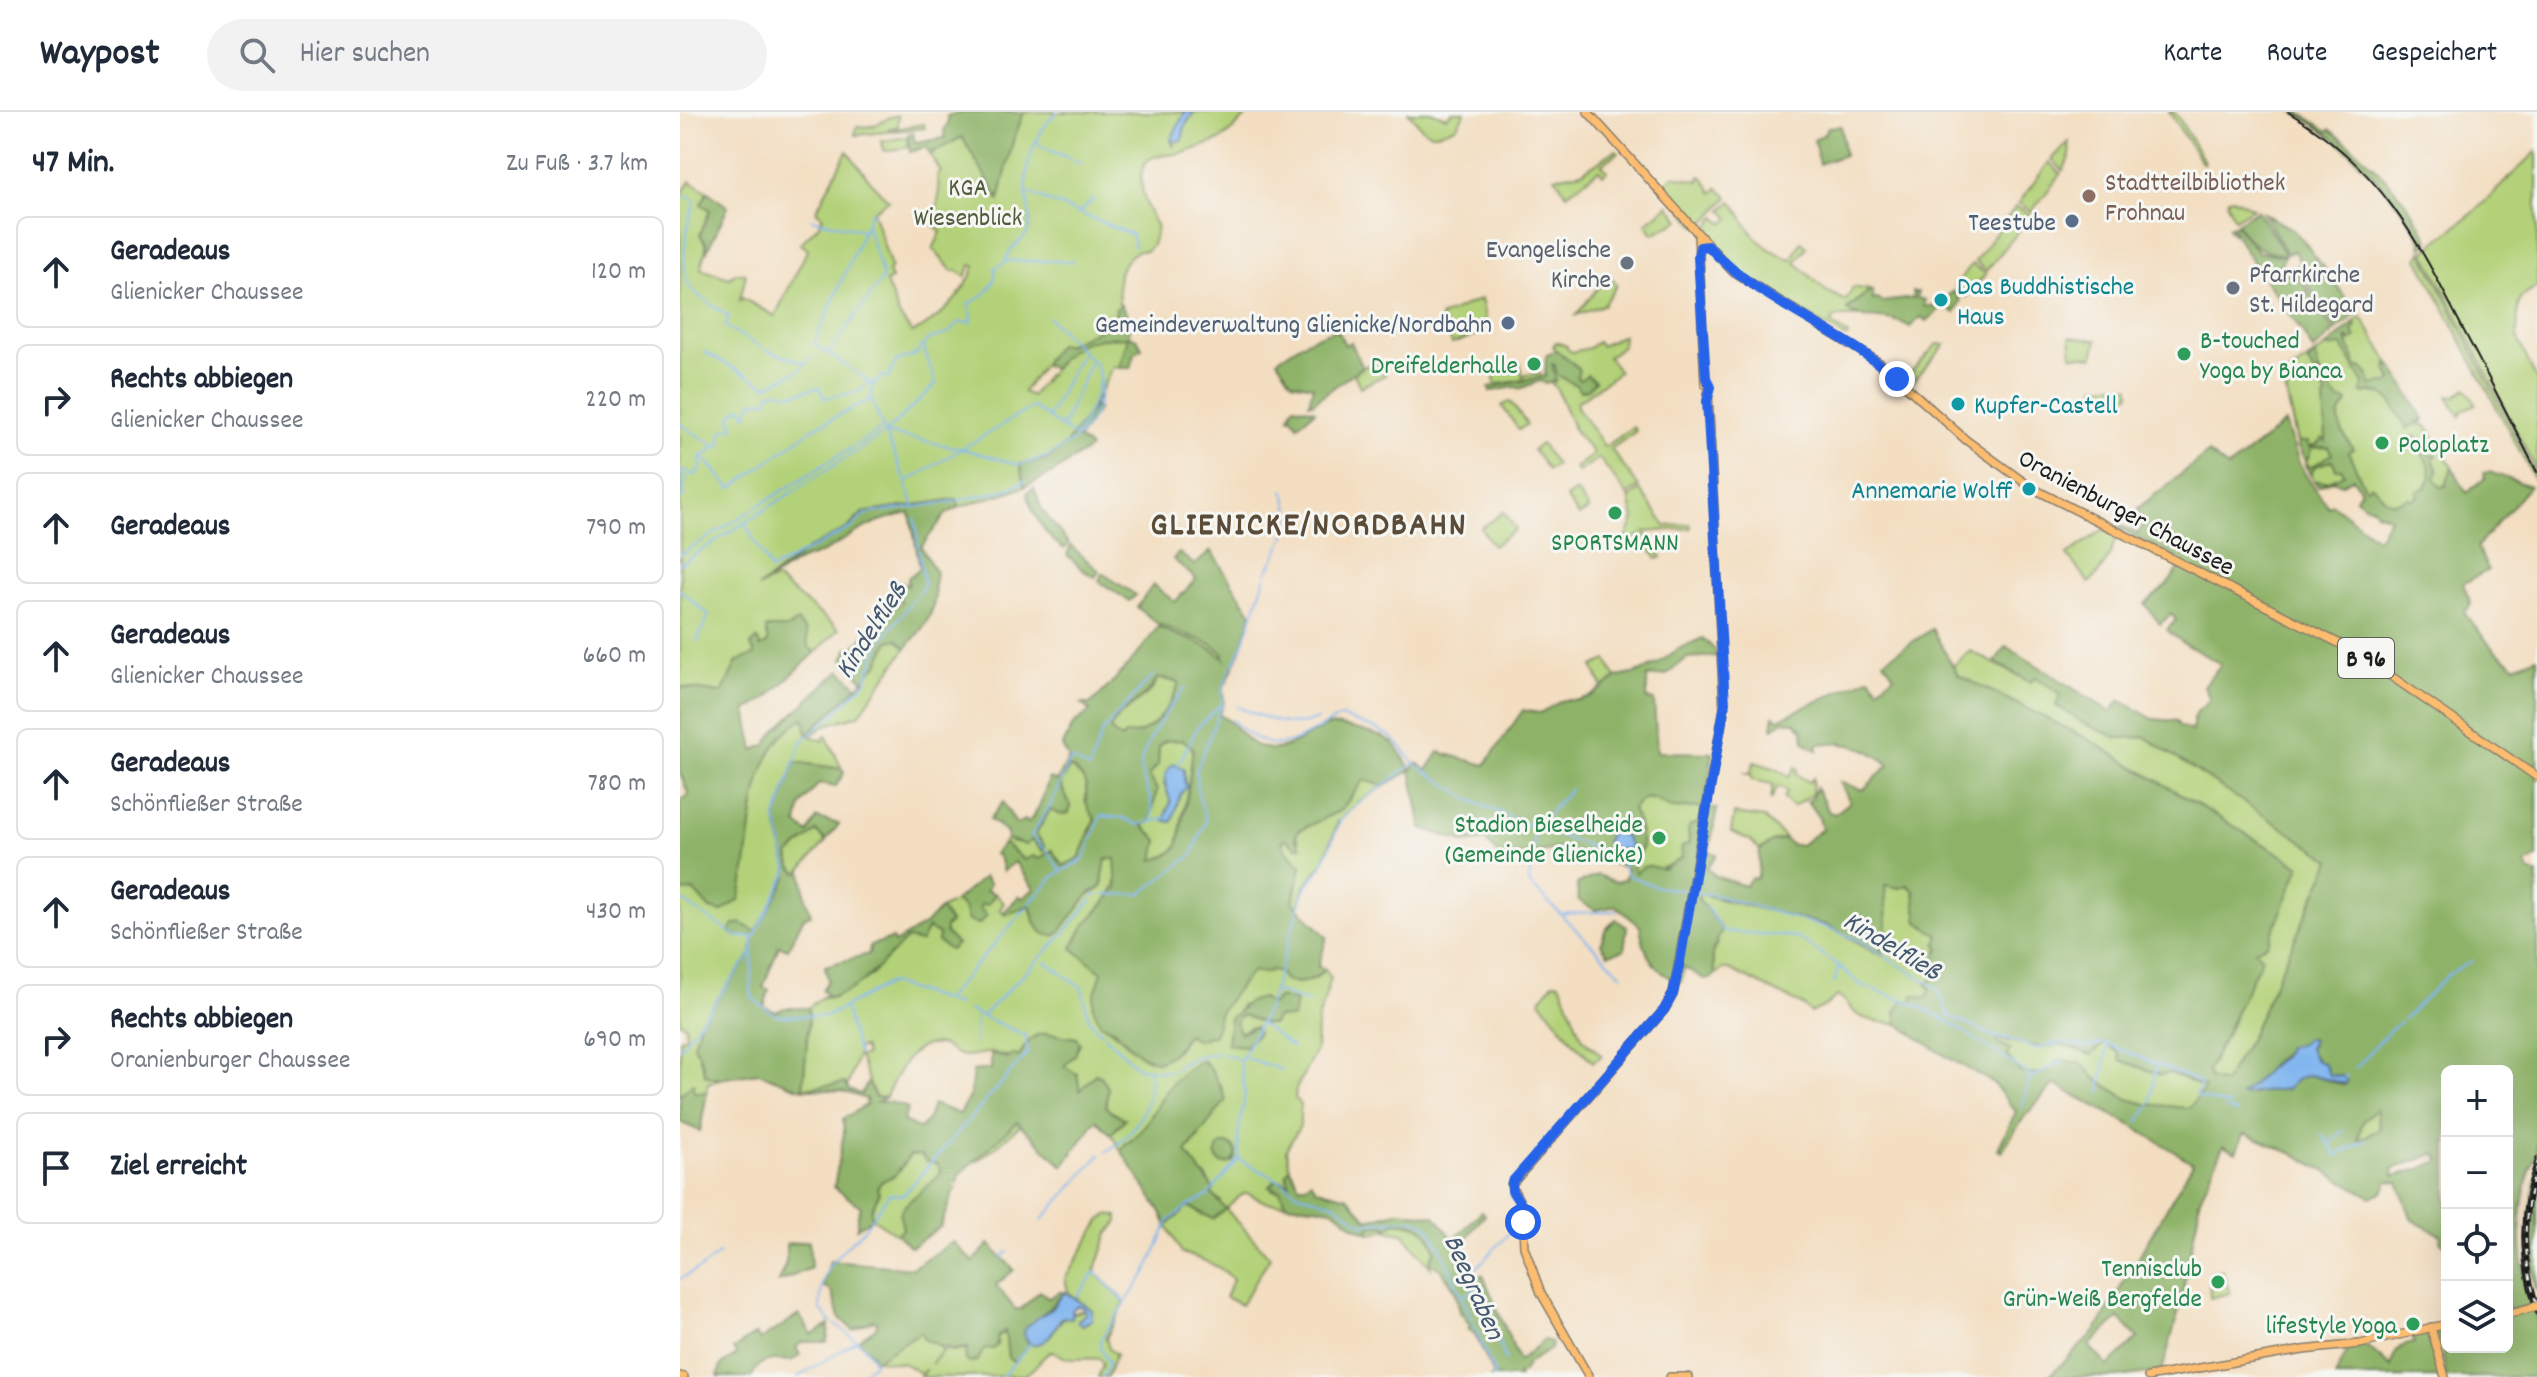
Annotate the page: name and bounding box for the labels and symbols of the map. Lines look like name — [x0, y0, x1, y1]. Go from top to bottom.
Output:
place label: Stadtteilbibliothek Frohnau — [2105, 166, 2285, 233]
park label: KGA Wiesenblick — [914, 171, 1022, 238]
marker: Stadtteilbibliothek Frohnau — [2080, 187, 2098, 205]
place label: Teestube — [1968, 206, 2056, 243]
marker: Teestube — [2063, 212, 2081, 230]
place label: Evangelische Kirche — [1486, 233, 1611, 300]
marker: Evangelische Kirche — [1618, 254, 1636, 272]
place label: Pfarrkirche St. Hildegard — [2249, 258, 2374, 325]
place label: Das Buddhistische Haus — [1957, 270, 2134, 337]
marker: Pfarrkirche St. Hildegard — [2224, 279, 2242, 297]
marker: Das Buddhistische Haus — [1932, 291, 1950, 309]
place label: Gemeindeverwaltung Glienicke/Nordbahn — [1095, 308, 1492, 345]
marker: Gemeindeverwaltung Glienicke/Nordbahn — [1499, 314, 1517, 332]
place label: B-touched Yoga by Bianca — [2200, 324, 2343, 391]
marker: B-touched Yoga by Bianca — [2175, 345, 2193, 363]
place label: Dreifelderhalle — [1371, 349, 1518, 386]
marker: Dreifelderhalle — [1525, 355, 1543, 373]
route end — [1879, 361, 1915, 397]
place label: Kupfer-Castell — [1974, 389, 2118, 426]
marker: Kupfer-Castell — [1949, 395, 1967, 413]
place label: Poloplatz — [2398, 428, 2489, 465]
marker: Poloplatz — [2373, 434, 2391, 452]
street label: Oranienburger Chaussee — [2011, 441, 2240, 587]
place label: Annemarie Wolff — [1851, 474, 2013, 511]
marker: Annemarie Wolff — [2020, 480, 2038, 498]
district label: GLIENICKE/NORDBAHN — [1150, 503, 1468, 552]
marker: SPORTSMANN — [1606, 504, 1624, 522]
place label: SPORTSMANN — [1551, 526, 1679, 563]
water label: Kindelfließ — [827, 574, 920, 688]
road number: B 96 — [2338, 638, 2394, 678]
place label: Stadion Bieselheide (Gemeinde Glienicke) — [1445, 808, 1643, 875]
marker: Stadion Bieselheide (Gemeinde Glienicke) — [1650, 829, 1668, 847]
water label: Kindelfließ — [1834, 903, 1948, 994]
route start — [1505, 1204, 1541, 1240]
water label: Beegraben — [1431, 1229, 1513, 1348]
place label: Tennisclub Grün-Weiß Bergfelde — [2002, 1252, 2202, 1319]
marker: Tennisclub Grün-Weiß Bergfelde — [2209, 1273, 2227, 1291]
place label: lifeStyle Yoga — [2266, 1309, 2398, 1346]
marker: lifeStyle Yoga — [2404, 1315, 2422, 1333]

